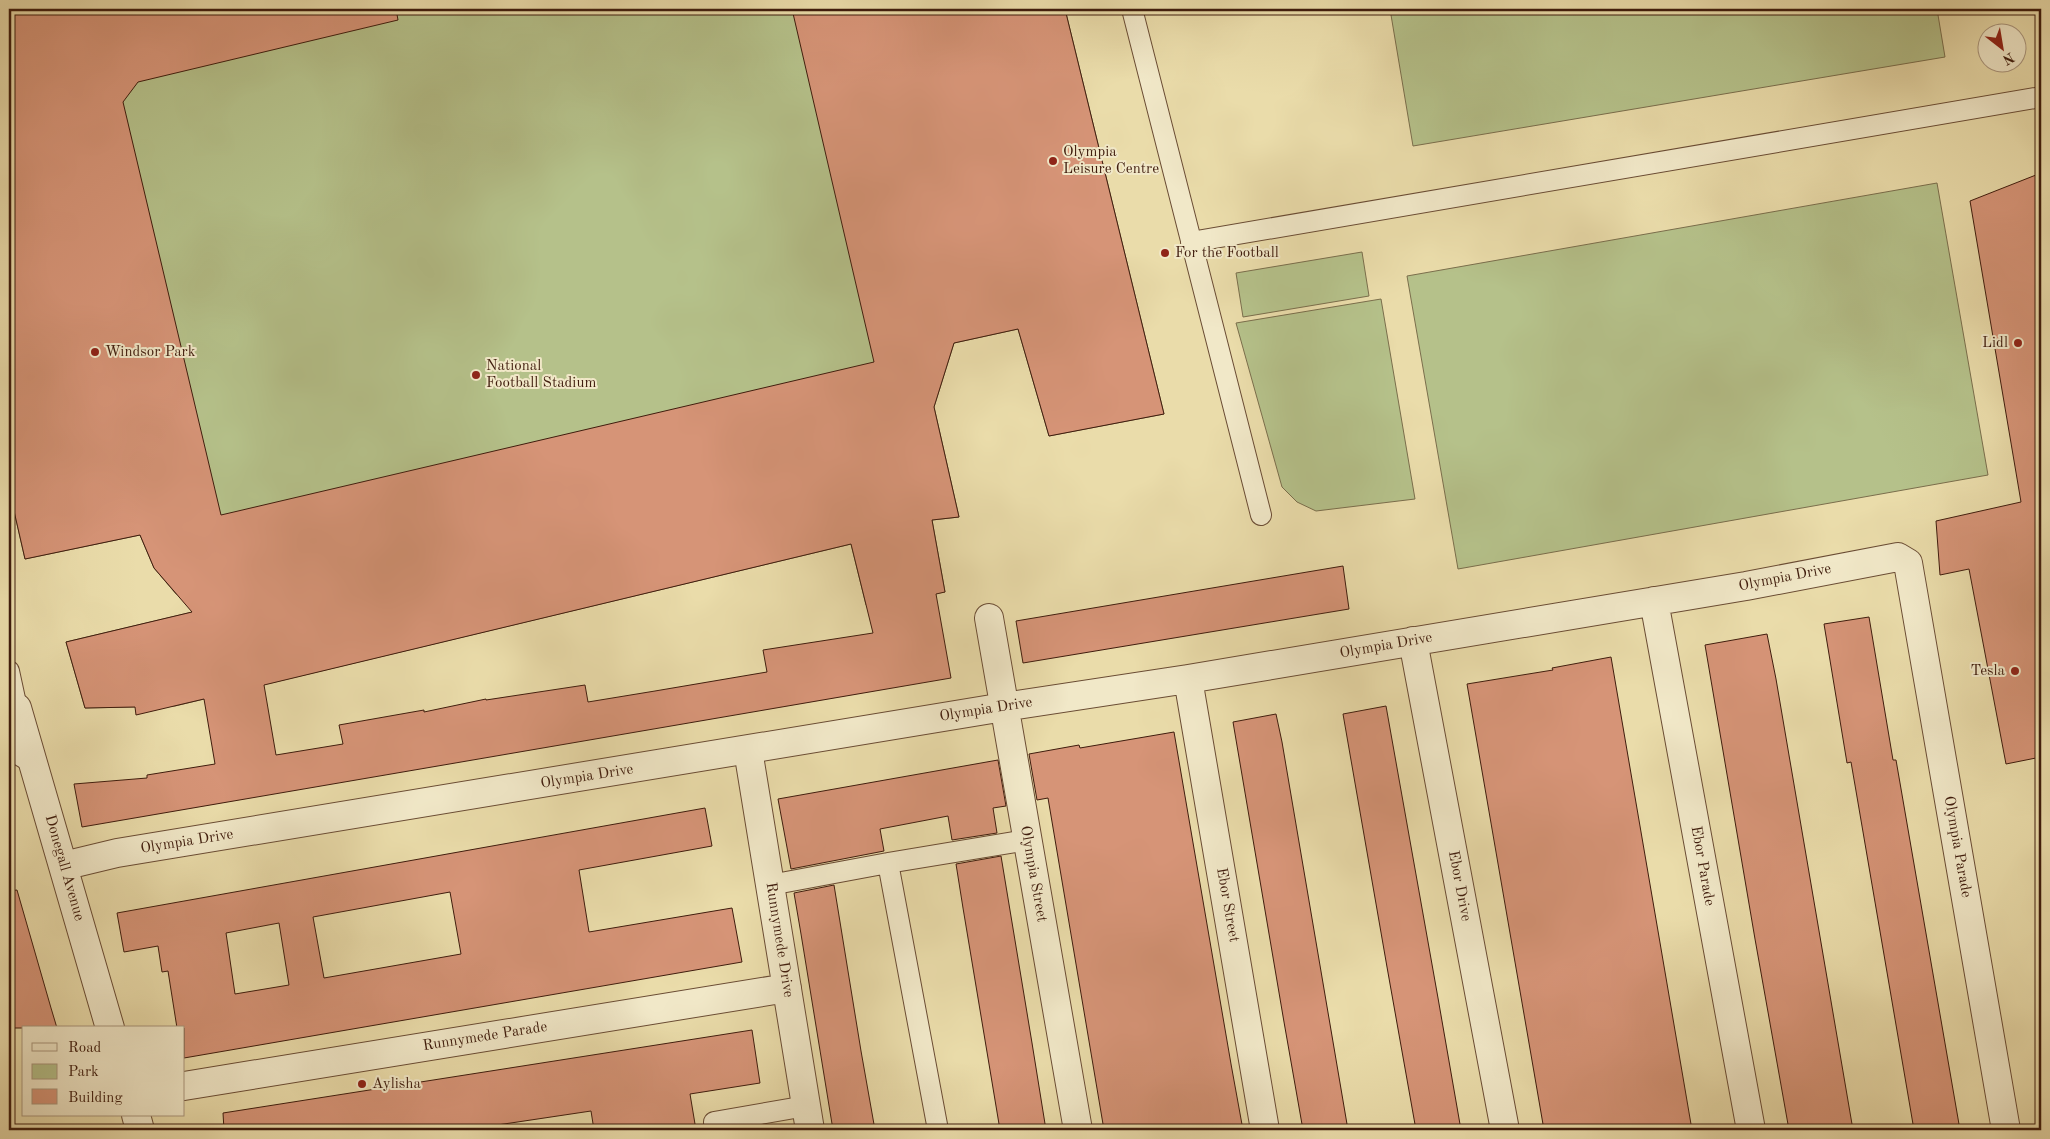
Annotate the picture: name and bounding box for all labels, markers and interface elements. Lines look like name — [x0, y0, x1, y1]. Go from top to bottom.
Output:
north arrow — [1978, 22, 2028, 72]
text: N — [2000, 50, 2016, 67]
place label: Olympia Leisure Centre — [1063, 145, 1159, 177]
marker: Olympia Leisure Centre — [1047, 155, 1059, 167]
place label: For the Football — [1175, 246, 1279, 261]
marker: For the Football — [1159, 247, 1171, 259]
place label: Lidl — [1982, 336, 2008, 351]
marker: Lidl — [2012, 337, 2024, 349]
place label: Windsor Park — [105, 345, 196, 360]
marker: Windsor Park — [89, 346, 101, 358]
place label: National Football Stadium — [486, 359, 596, 391]
marker: National Football Stadium — [470, 369, 482, 381]
street label: Olympia Drive — [1737, 562, 1833, 594]
street label: Olympia Drive — [1338, 630, 1434, 662]
place label: Tesla — [1970, 664, 2006, 679]
marker: Tesla — [2009, 665, 2021, 677]
street label: Olympia Drive — [938, 695, 1034, 725]
street label: Olympia Drive — [539, 762, 635, 792]
street label: Olympia Parade — [1941, 795, 1973, 899]
street label: Donegall Avenue — [42, 813, 86, 923]
street label: Olympia Street — [1017, 825, 1049, 923]
street label: Ebor Parade — [1688, 825, 1716, 907]
street label: Olympia Drive — [139, 827, 235, 857]
street label: Ebor Drive — [1445, 849, 1473, 923]
street label: Ebor Street — [1213, 866, 1241, 944]
street label: Runnymede Drive — [762, 881, 796, 999]
street label: Runnymede Parade — [422, 1020, 548, 1054]
legend — [22, 1026, 185, 1116]
text: Road — [68, 1041, 102, 1056]
text: Park — [68, 1065, 99, 1080]
place label: Aylisha — [372, 1077, 422, 1092]
marker: Aylisha — [356, 1078, 368, 1090]
text: Building — [68, 1091, 123, 1106]

